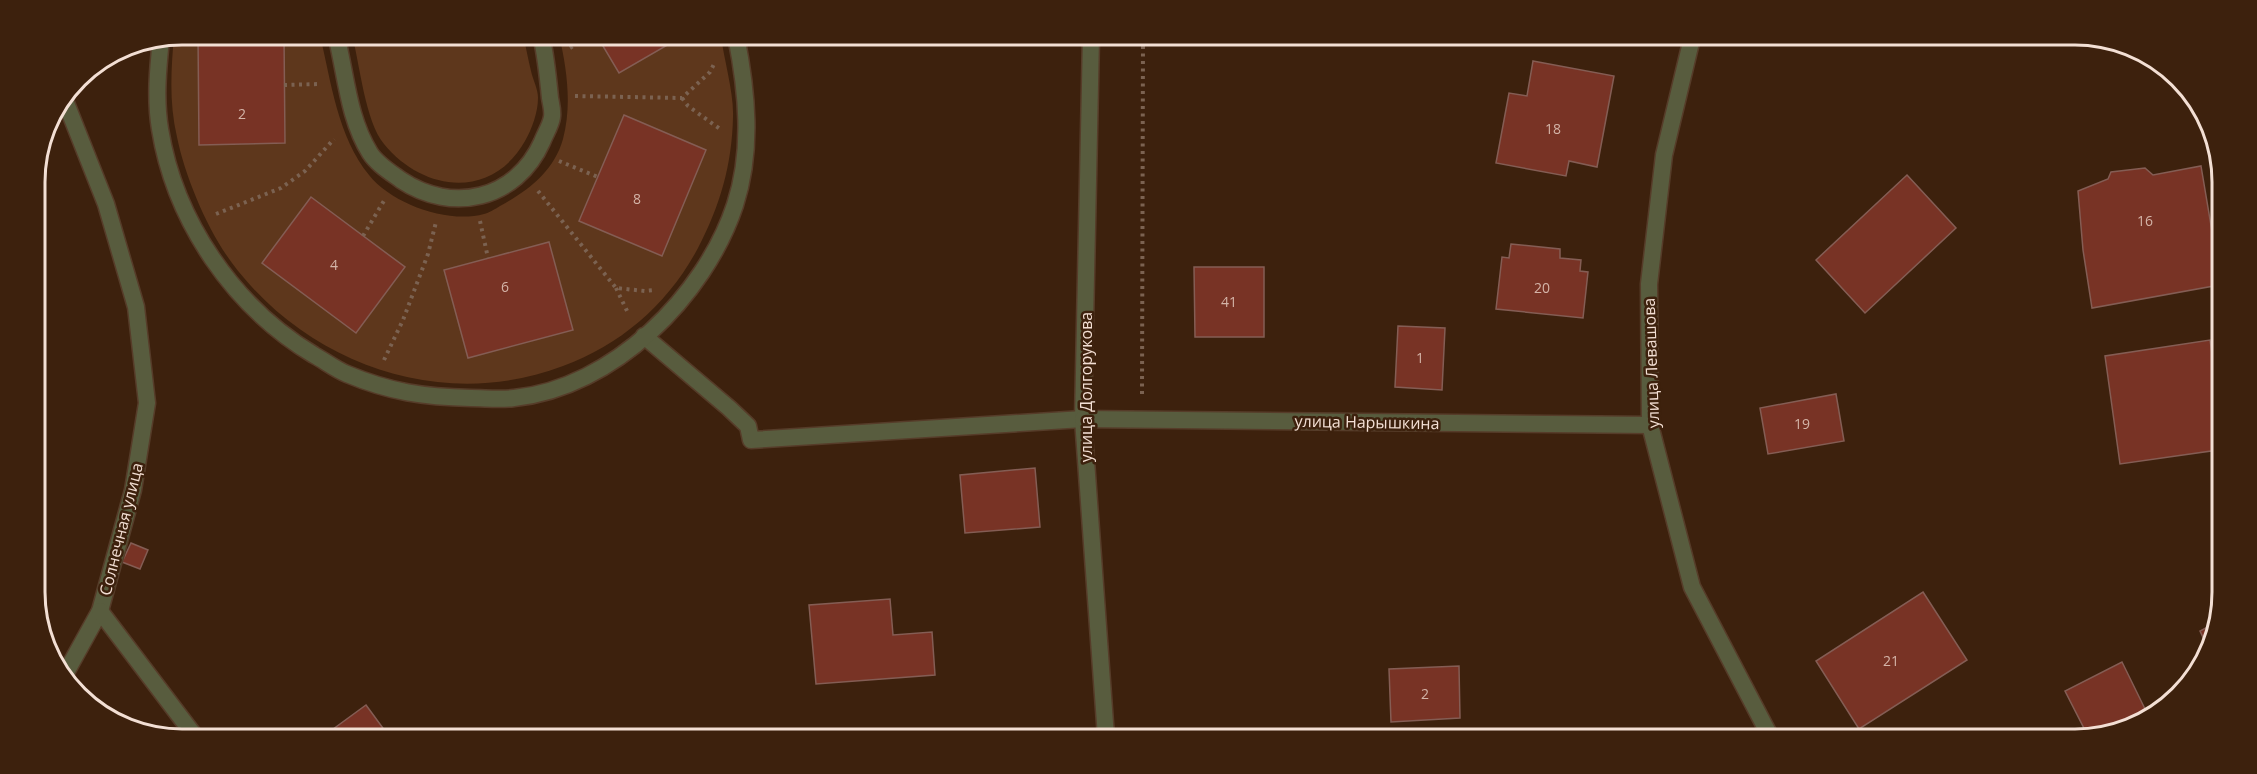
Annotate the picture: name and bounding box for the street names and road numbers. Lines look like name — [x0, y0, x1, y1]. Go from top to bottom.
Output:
street label: улица Левашова — [1638, 297, 1664, 429]
street label: улица Долгорукова — [1075, 312, 1097, 462]
street label: улица Нарышкина — [1294, 410, 1440, 434]
street label: Солнечная улица — [94, 460, 148, 598]

